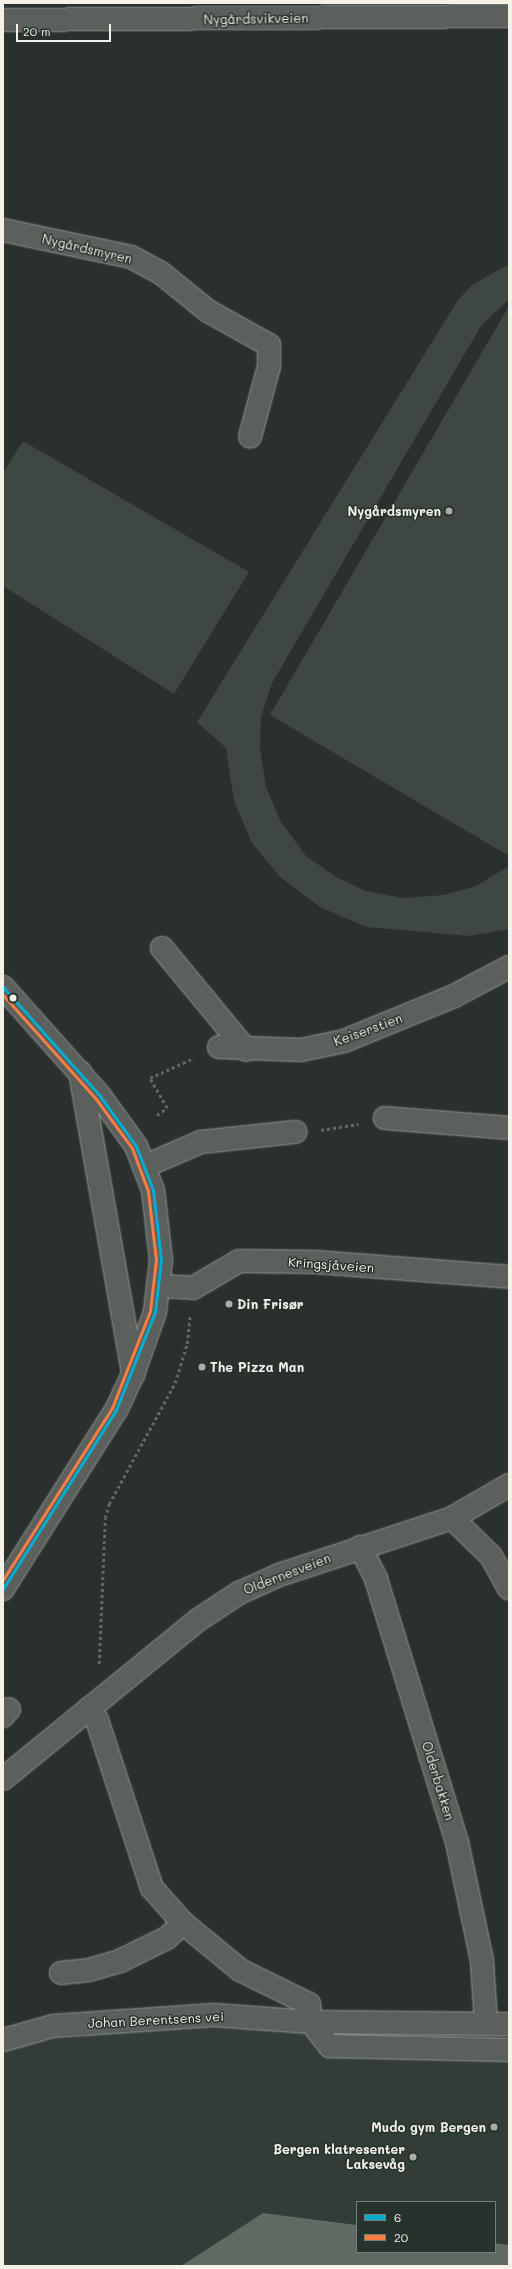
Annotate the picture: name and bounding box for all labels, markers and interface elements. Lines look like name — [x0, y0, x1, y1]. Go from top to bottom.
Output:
street label: Nygårdsvikveien — [203, 10, 309, 28]
scale bar — [18, 16, 113, 42]
text: 20 m — [23, 23, 51, 39]
street label: Nygårdsmyren — [40, 231, 134, 267]
place label: Nygårdsmyren — [347, 503, 441, 519]
marker: Nygårdsmyren — [444, 506, 454, 516]
unlabelled marker — [8, 993, 18, 1003]
street label: Keiserstien — [331, 1010, 405, 1050]
street label: Kringsjåveien — [288, 1254, 374, 1276]
place label: Din Frisør — [237, 1296, 304, 1312]
marker: Din Frisør — [224, 1299, 234, 1309]
place label: The Pizza Man — [210, 1359, 304, 1375]
marker: The Pizza Man — [197, 1362, 207, 1372]
street label: Oldernesveien — [241, 1550, 333, 1598]
street label: Olderbakken — [419, 1740, 457, 1822]
street label: Johan Berentsens vei — [88, 2009, 224, 2031]
place label: Mudo gym Bergen — [371, 2119, 486, 2135]
marker: Mudo gym Bergen — [489, 2122, 499, 2132]
place label: Bergen klatresenter Laksevåg — [273, 2142, 405, 2173]
marker: Bergen klatresenter Laksevåg — [408, 2152, 418, 2162]
legend — [356, 2201, 496, 2253]
text: 6 — [394, 2209, 401, 2225]
text: 20 — [394, 2229, 408, 2245]

